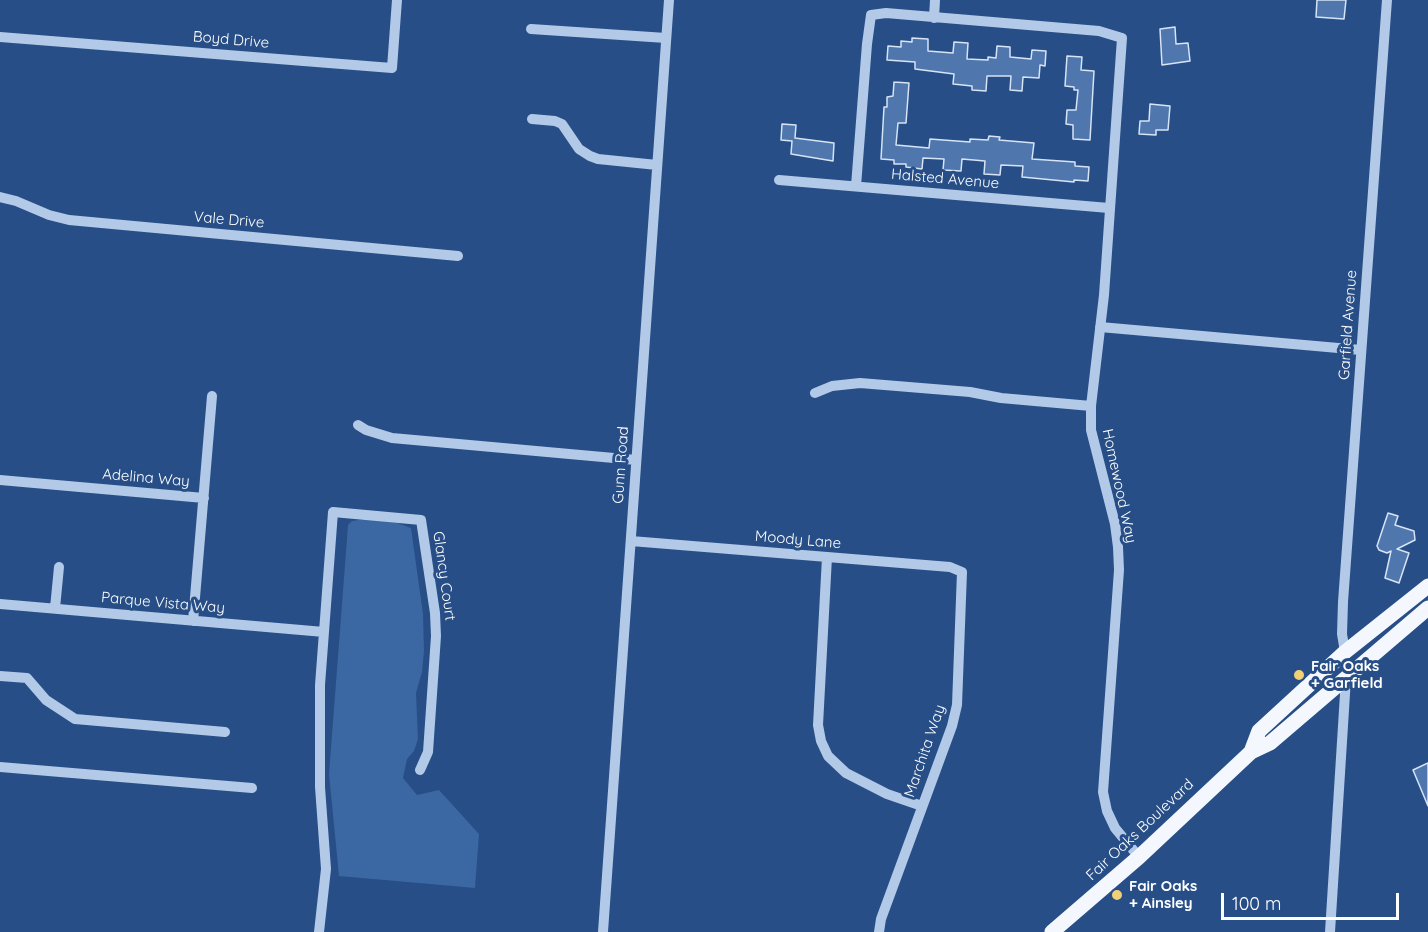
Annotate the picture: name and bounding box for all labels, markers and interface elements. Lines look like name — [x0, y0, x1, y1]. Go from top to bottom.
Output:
street label: Boyd Drive — [192, 28, 270, 52]
street label: Halsted Avenue — [890, 165, 1000, 193]
street label: Vale Drive — [193, 208, 265, 232]
street label: Garfield Avenue — [1335, 269, 1361, 381]
street label: Gunn Road — [609, 426, 633, 504]
street label: Homewood Way — [1098, 427, 1140, 545]
street label: Adelina Way — [102, 465, 190, 491]
street label: Moody Lane — [754, 527, 842, 553]
street label: Glancy Court — [429, 530, 459, 622]
street label: Parque Vista Way — [100, 589, 226, 617]
place label: Fair Oaks + Garfield — [1311, 657, 1383, 692]
marker: Fair Oaks + Garfield — [1292, 668, 1306, 682]
street label: Marchita Way — [901, 702, 949, 800]
street label: Fair Oaks Boulevard — [1082, 775, 1198, 885]
place label: Fair Oaks + Ainsley — [1129, 877, 1197, 912]
scale bar — [1224, 881, 1402, 919]
marker: Fair Oaks + Ainsley — [1110, 888, 1124, 902]
text: 100 m — [1232, 892, 1281, 915]

